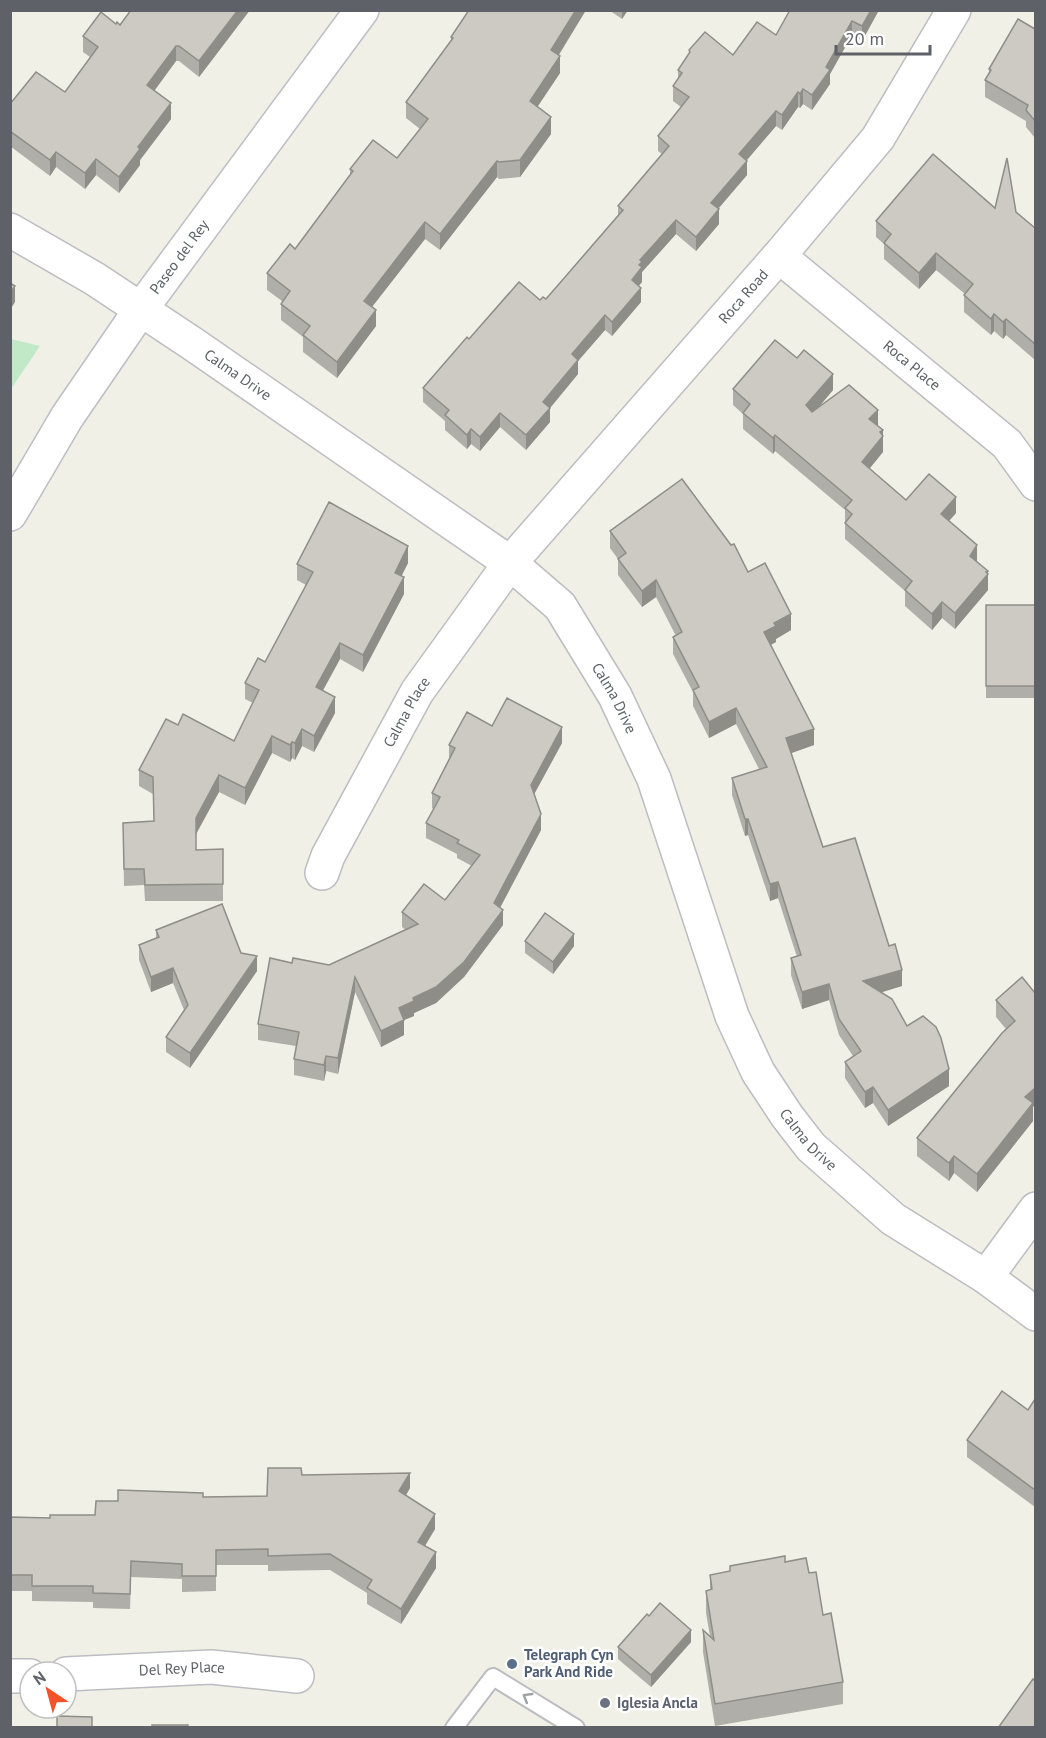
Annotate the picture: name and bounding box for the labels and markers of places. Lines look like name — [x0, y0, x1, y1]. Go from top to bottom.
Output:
place label: Telegraph Cyn Park And Ride — [524, 1645, 614, 1681]
marker: Telegraph Cyn Park And Ride — [505, 1657, 519, 1671]
place label: Iglesia Ancla — [617, 1693, 698, 1712]
marker: Iglesia Ancla — [598, 1696, 612, 1710]

